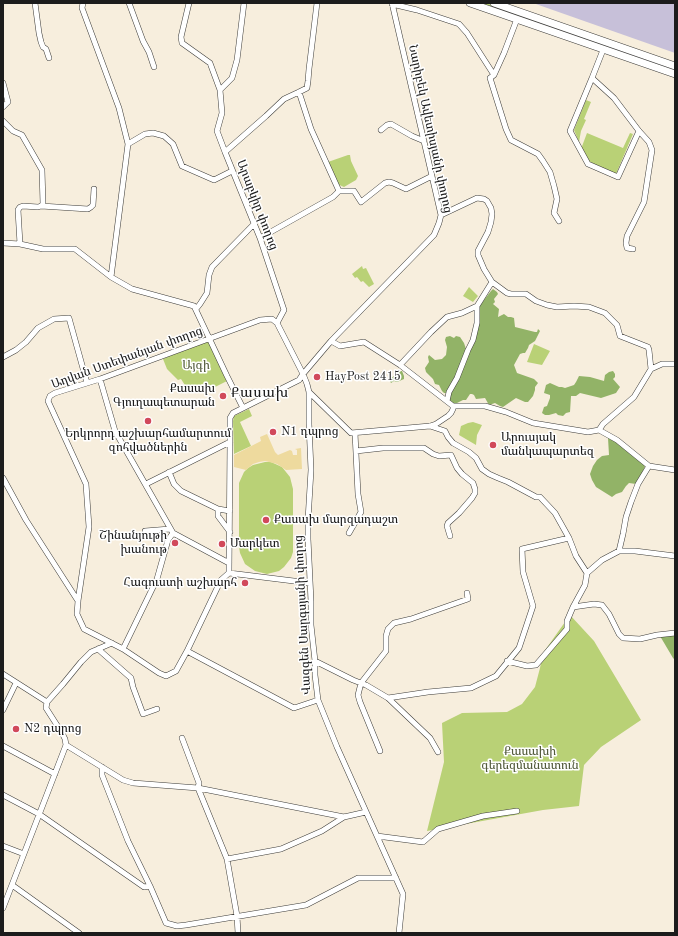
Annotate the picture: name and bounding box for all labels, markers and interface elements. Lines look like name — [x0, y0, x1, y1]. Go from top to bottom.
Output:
street label: Նարիբեկ Ավետիսյանի փողոց — [405, 44, 455, 214]
street label: Արաբկիր փողոց — [233, 158, 281, 252]
street label: Աղվան Ստեփանյան փողոց — [49, 324, 205, 392]
park label: Այգի — [182, 359, 210, 373]
place label: HayPost 2415 — [325, 370, 401, 384]
marker: HayPost 2415 — [312, 372, 322, 382]
place label: Քասախ Գյուղապետարան — [113, 382, 215, 410]
district label: Քասախ — [231, 385, 289, 401]
marker: Քասախ Գյուղապետարան — [218, 391, 228, 401]
marker: Երկրորդ աշխարհամարտում զոհվածներին — [143, 416, 153, 426]
place label: N1 դպրոց — [281, 425, 338, 439]
place label: Երկրորդ աշխարհամարտում զոհվածներին — [65, 427, 231, 455]
marker: N1 դպրոց — [268, 427, 278, 437]
place label: Արուսյակ մանկապարտեզ — [501, 431, 594, 459]
marker: Արուսյակ մանկապարտեզ — [488, 440, 498, 450]
place label: Քասախ մարզադաշտ — [274, 513, 398, 527]
marker: Քասախ մարզադաշտ — [261, 515, 271, 525]
place label: Շինանյութի խանութ — [99, 529, 167, 557]
street label: Վազգեն Սարգսյանի փողոց — [292, 535, 314, 695]
place label: Մարկետ — [230, 537, 280, 551]
marker: Շինանյութի խանութ — [170, 538, 180, 548]
marker: Մարկետ — [217, 539, 227, 549]
place label: Հագուստի աշխարհ — [124, 576, 237, 590]
marker: Հագուստի աշխարհ — [240, 578, 250, 588]
place label: N2 դպրոց — [24, 722, 81, 736]
marker: N2 դպրոց — [11, 724, 21, 734]
park label: Քասախի գերեզմանատուն — [481, 745, 579, 773]

